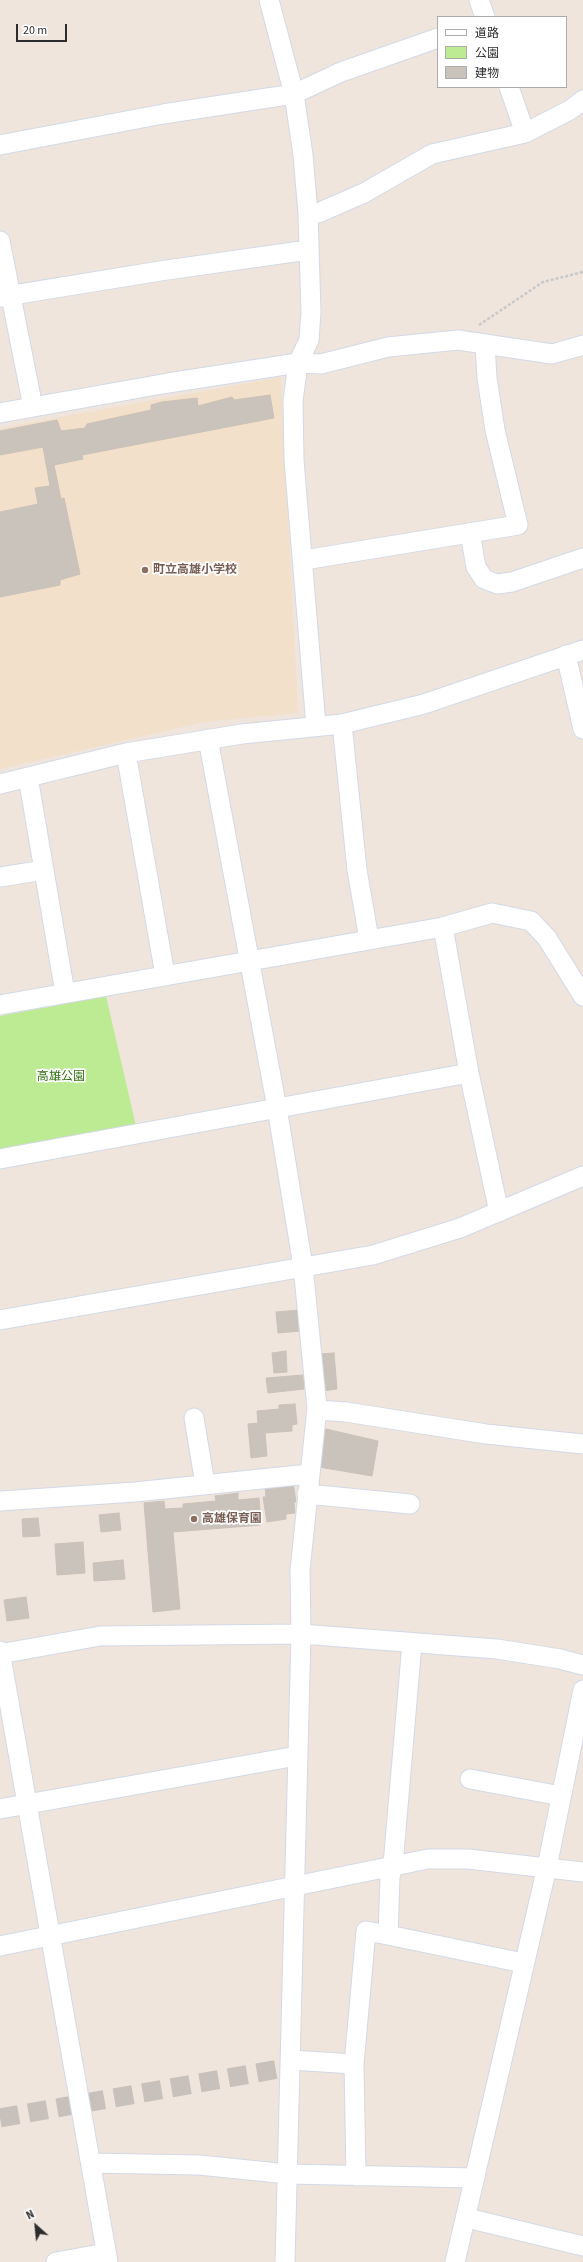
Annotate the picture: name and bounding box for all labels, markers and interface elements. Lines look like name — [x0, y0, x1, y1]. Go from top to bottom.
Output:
scale bar — [18, 16, 69, 42]
legend — [437, 16, 567, 88]
text: 20 m — [23, 22, 47, 39]
text: 道路 — [475, 25, 499, 42]
text: 公園 — [475, 45, 499, 62]
text: 建物 — [475, 65, 499, 82]
place label: 町立高雄小学校 — [153, 563, 237, 577]
marker: 町立高雄小学校 — [140, 565, 150, 575]
park label: 高雄公園 — [37, 1070, 85, 1084]
place label: 高雄保育園 — [202, 1512, 262, 1526]
marker: 高雄保育園 — [189, 1514, 199, 1524]
north arrow — [16, 2206, 56, 2246]
text: N — [24, 2207, 37, 2223]

